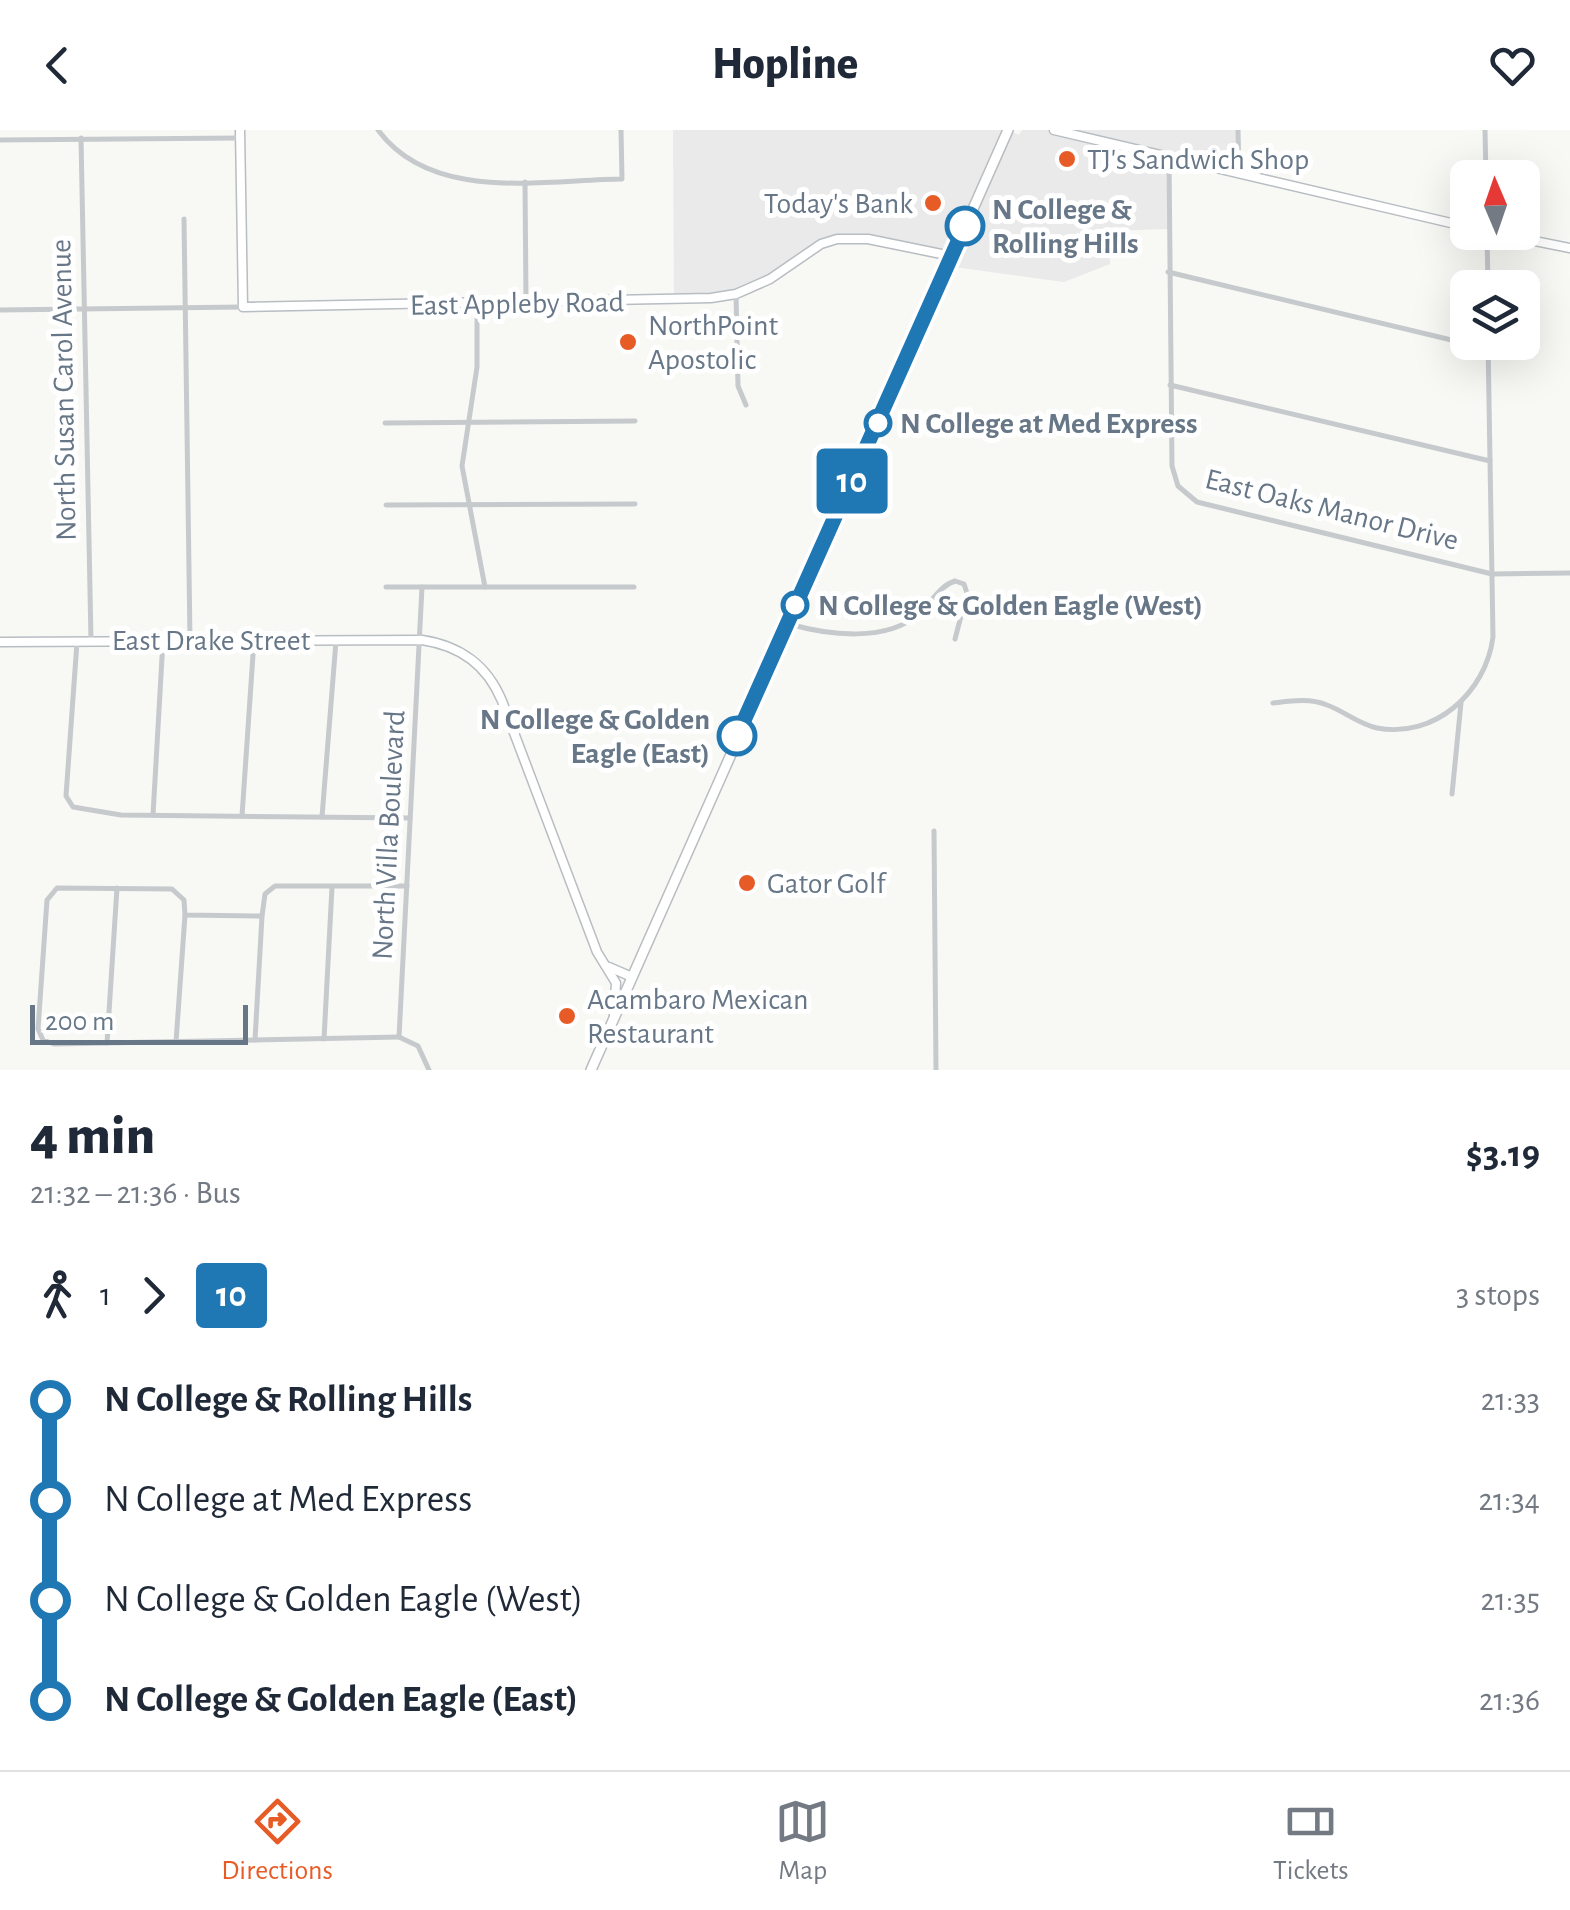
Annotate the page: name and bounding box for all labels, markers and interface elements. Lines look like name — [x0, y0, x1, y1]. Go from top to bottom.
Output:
icon: back — [30, 38, 85, 93]
icon: heart — [1485, 38, 1540, 93]
text: Hopline — [712, 42, 858, 87]
place label: TJ's Sandwich Shop — [1087, 145, 1309, 175]
marker: TJ's Sandwich Shop — [1056, 148, 1078, 170]
north arrow — [1450, 160, 1540, 250]
map controls — [1450, 160, 1540, 360]
place label: Today's Bank — [764, 189, 913, 219]
marker: Today's Bank — [922, 192, 944, 214]
place label: N College & Rolling Hills — [992, 195, 1139, 259]
marker: N College & Rolling Hills — [946, 207, 984, 245]
street label: North Susan Carol Avenue — [46, 239, 82, 541]
button: layers — [1450, 270, 1540, 360]
street label: East Appleby Road — [410, 287, 624, 321]
place label: NorthPoint Apostolic — [648, 311, 778, 375]
marker: NorthPoint Apostolic — [617, 331, 639, 353]
place label: N College at Med Express — [900, 409, 1198, 439]
marker: N College at Med Express — [865, 410, 891, 436]
line badge: 10 — [807, 448, 897, 514]
text: 10 — [837, 464, 867, 499]
street label: East Oaks Manor Drive — [1202, 464, 1461, 556]
place label: N College & Golden Eagle (West) — [818, 591, 1203, 621]
marker: N College & Golden Eagle (West) — [782, 592, 808, 618]
street label: East Drake Street — [112, 626, 311, 656]
place label: N College & Golden Eagle (East) — [480, 705, 710, 769]
street label: North Villa Boulevard — [367, 709, 411, 961]
marker: N College & Golden Eagle (East) — [718, 717, 756, 755]
place label: Gator Golf — [767, 869, 887, 899]
marker: Gator Golf — [736, 872, 758, 894]
place label: Acambaro Mexican Restaurant — [587, 985, 808, 1049]
scale bar — [30, 1000, 248, 1044]
marker: Acambaro Mexican Restaurant — [556, 1005, 578, 1027]
text: 200 m — [45, 1008, 114, 1036]
text: 4 min — [30, 1109, 155, 1164]
text: $3.19 — [1466, 1136, 1540, 1174]
text: 21:32 – 21:36 · Bus — [30, 1177, 241, 1209]
icon: walk — [30, 1268, 85, 1323]
icon: forward — [126, 1268, 181, 1323]
text: 10 — [216, 1278, 247, 1313]
text: 1 — [100, 1279, 111, 1311]
text: 3 stops — [1456, 1279, 1540, 1311]
text: N College & Rolling Hills — [104, 1381, 472, 1419]
text: 21:33 — [1481, 1384, 1540, 1416]
text: N College at Med Express — [104, 1481, 472, 1519]
text: 21:34 — [1479, 1484, 1540, 1516]
text: N College & Golden Eagle (West) — [104, 1581, 583, 1619]
text: 21:35 — [1481, 1584, 1540, 1616]
text: N College & Golden Eagle (East) — [104, 1681, 578, 1719]
text: 21:36 — [1479, 1684, 1540, 1716]
tab: Directions — [221, 1794, 333, 1888]
tab: Map — [775, 1794, 830, 1888]
tab: Tickets — [1273, 1794, 1349, 1888]

